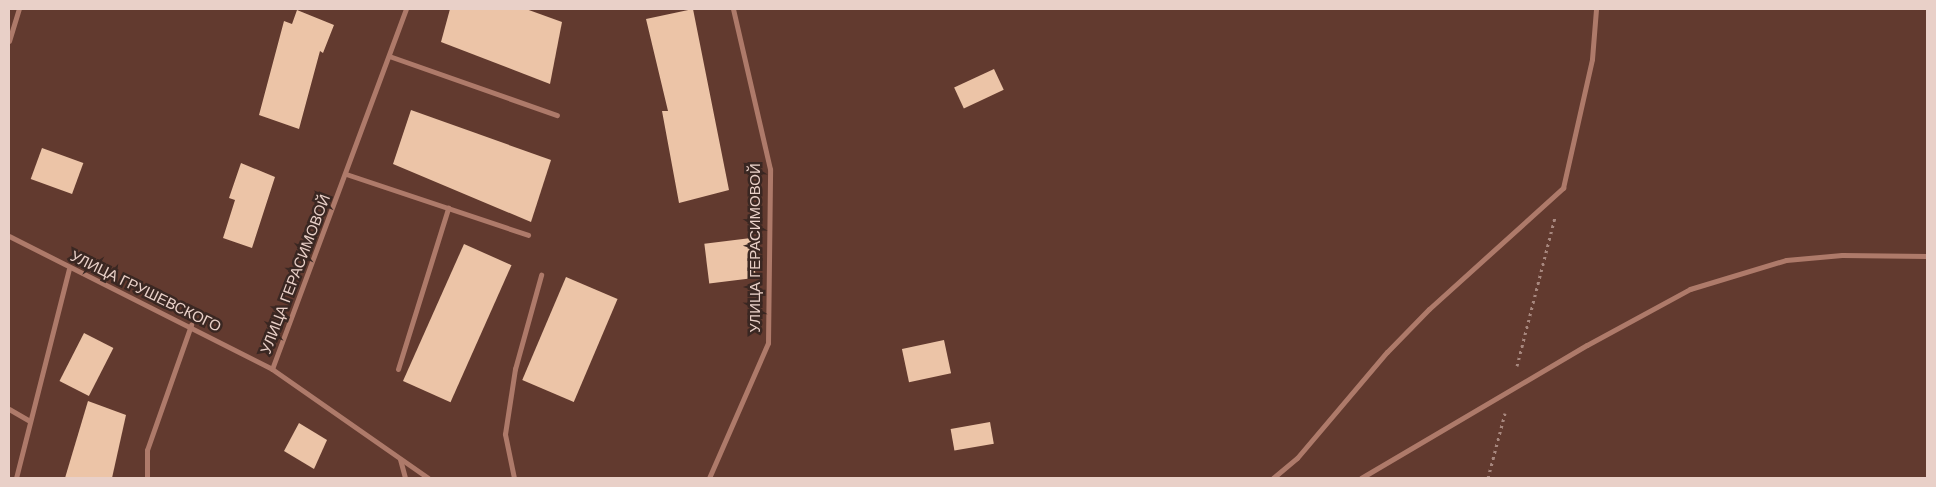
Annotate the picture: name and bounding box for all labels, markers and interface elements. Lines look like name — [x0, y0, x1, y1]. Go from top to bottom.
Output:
street label: УЛИЦА ГЕРАСИМОВОЙ — [746, 163, 764, 333]
street label: УЛИЦА ГЕРАСИМОВОЙ — [256, 192, 334, 356]
street label: УЛИЦА ГРУШЕВСКОГО — [68, 247, 224, 335]

